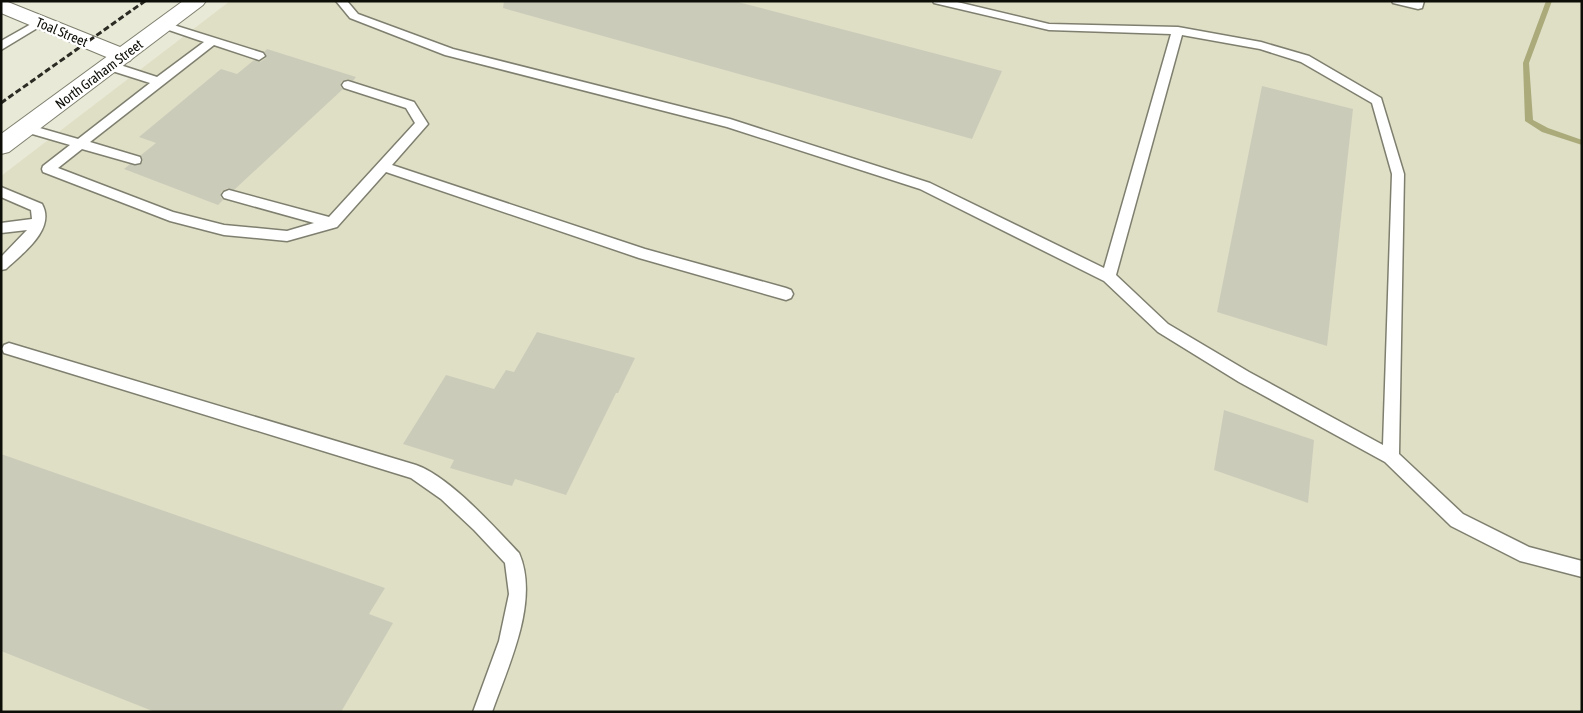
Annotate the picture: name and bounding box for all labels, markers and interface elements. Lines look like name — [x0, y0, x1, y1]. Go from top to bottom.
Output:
street label: Toal Street — [34, 14, 90, 50]
street label: North Graham Street — [52, 36, 146, 112]

